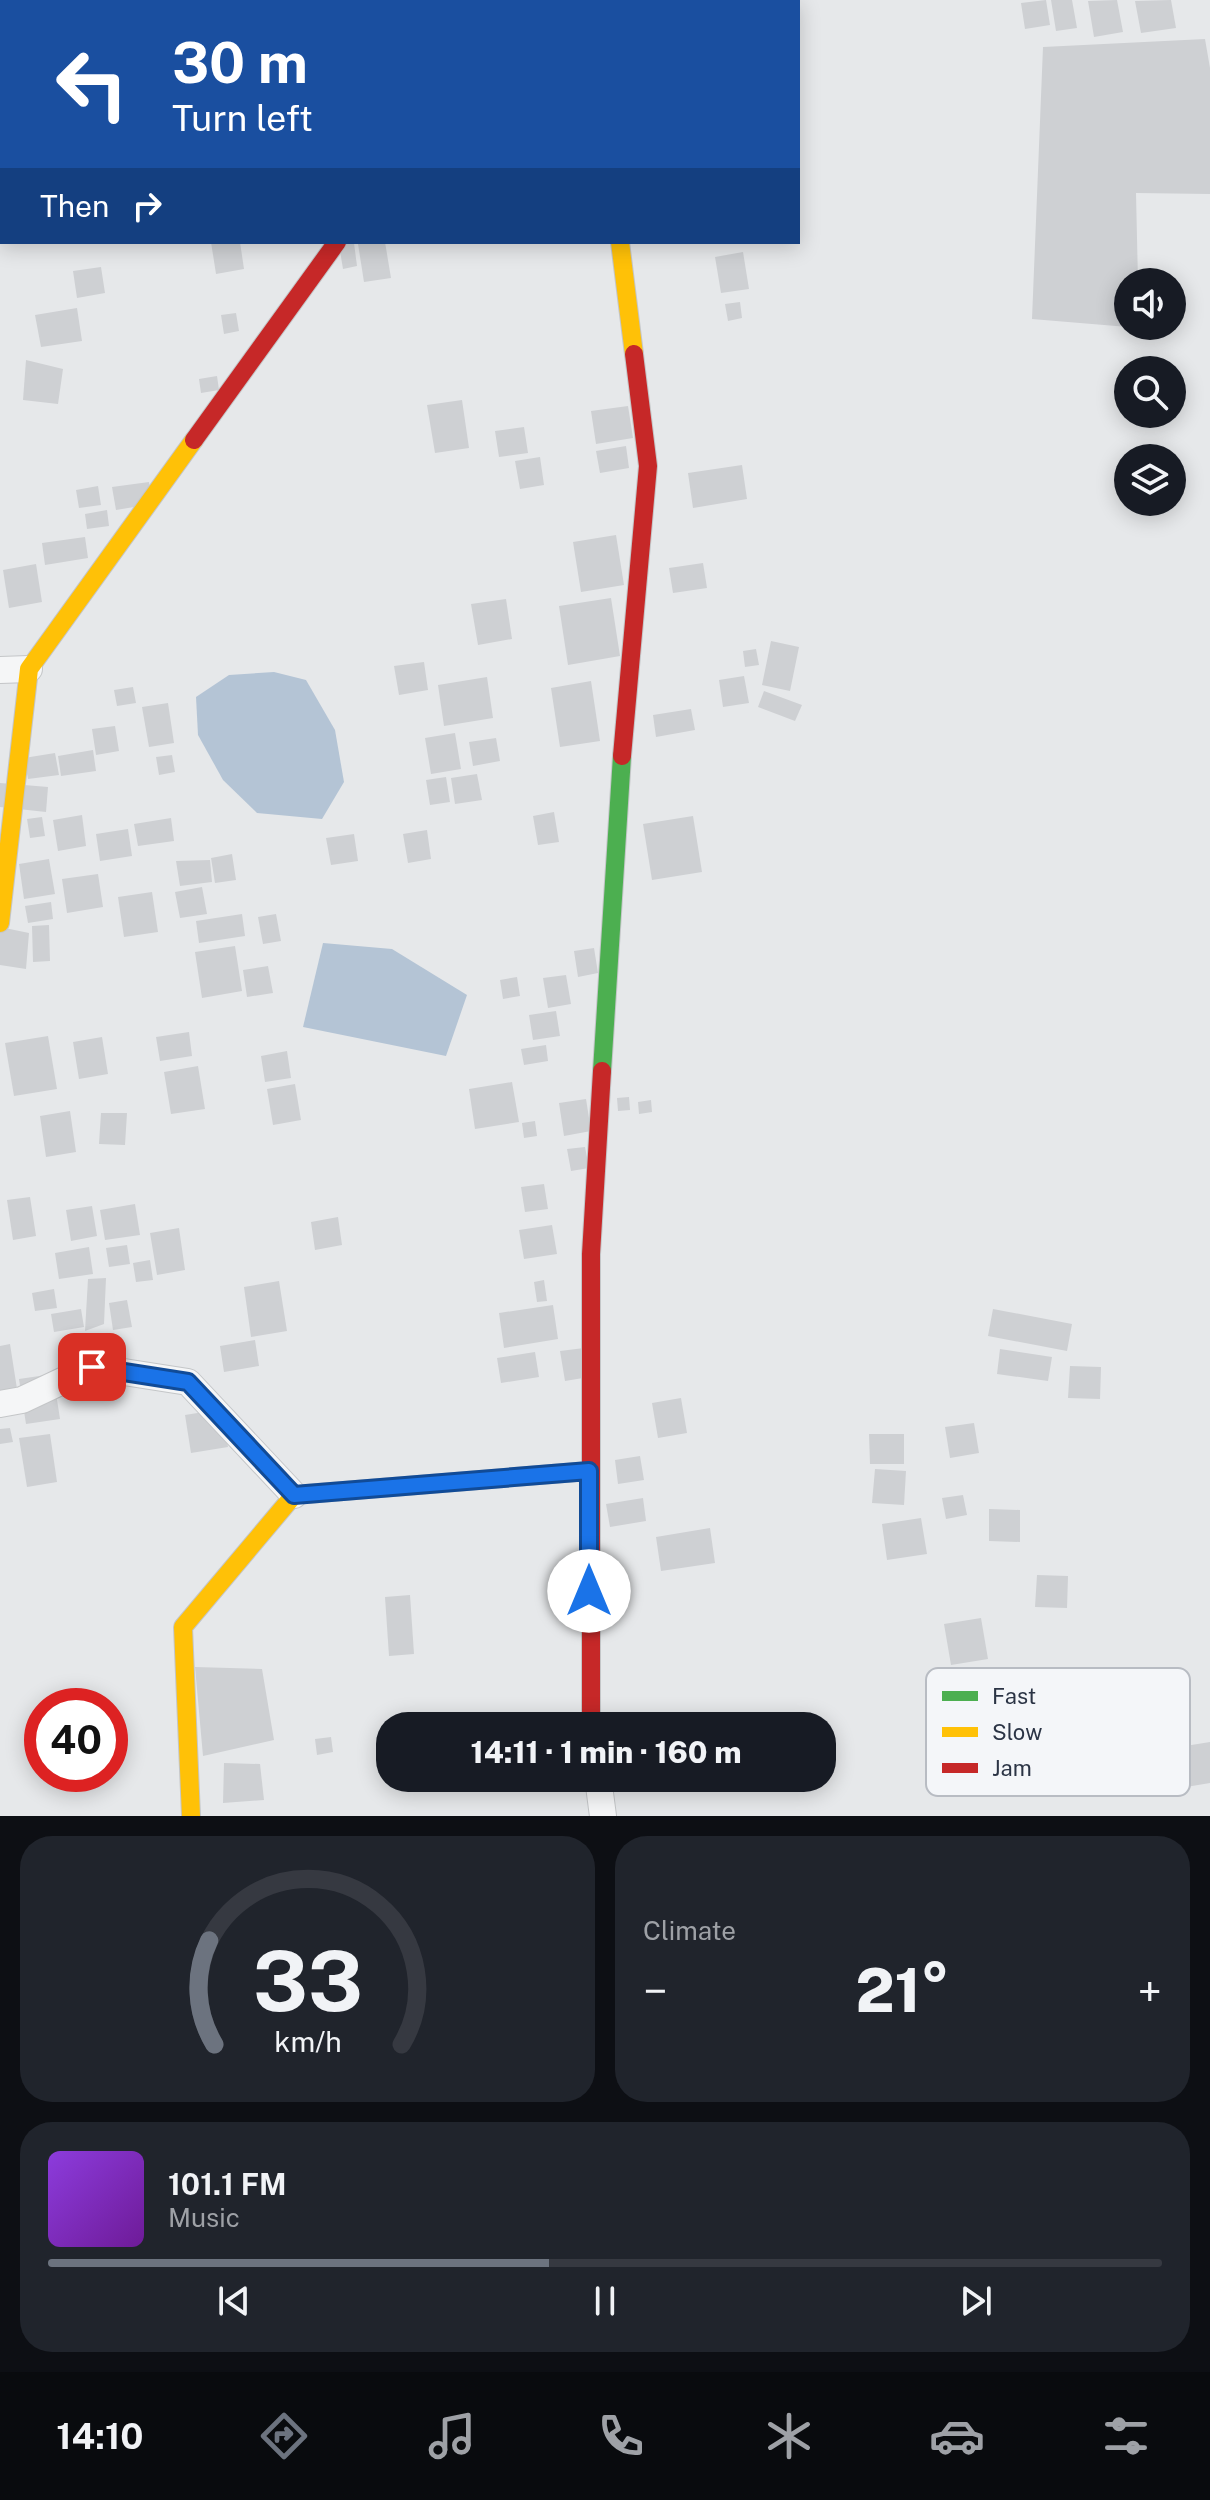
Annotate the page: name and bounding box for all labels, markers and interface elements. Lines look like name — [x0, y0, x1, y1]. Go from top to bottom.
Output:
text: 30 m — [172, 30, 308, 96]
icon: left — [40, 32, 144, 136]
text: Turn left — [172, 97, 313, 139]
icon: right — [125, 184, 169, 228]
text: Then — [40, 188, 109, 224]
map controls — [1114, 268, 1186, 516]
button: sound — [1114, 268, 1186, 340]
button: search — [1114, 356, 1186, 428]
button: layers — [1114, 444, 1186, 516]
pin — [58, 1333, 126, 1401]
icon: arrive — [70, 1345, 114, 1389]
position arrow — [547, 1549, 631, 1633]
legend — [926, 1668, 1190, 1796]
text: Fast — [992, 1683, 1036, 1709]
speed limit sign: 40 — [24, 1688, 128, 1792]
text: Slow — [992, 1719, 1042, 1745]
text: 14:11 · 1 min · 160 m — [471, 1734, 741, 1770]
text: Jam — [992, 1755, 1032, 1781]
text: Climate — [643, 1915, 736, 1946]
text: 33 — [252, 1932, 363, 2030]
text: 21° — [855, 1955, 950, 2026]
text: − — [643, 1965, 667, 2017]
text: + — [1138, 1965, 1162, 2017]
text: km/h — [274, 2025, 341, 2058]
text: 101.1 FM — [168, 2166, 287, 2202]
text: Music — [168, 2202, 240, 2233]
icon: previous — [212, 2279, 256, 2323]
icon: pause — [583, 2279, 627, 2323]
icon: next — [954, 2279, 998, 2323]
icon: directions — [256, 2408, 312, 2464]
icon: music — [424, 2408, 480, 2464]
icon: phone — [593, 2408, 649, 2464]
icon: climate — [761, 2408, 817, 2464]
icon: car — [929, 2408, 985, 2464]
icon: filters — [1098, 2408, 1154, 2464]
text: 14:10 — [56, 2415, 144, 2457]

